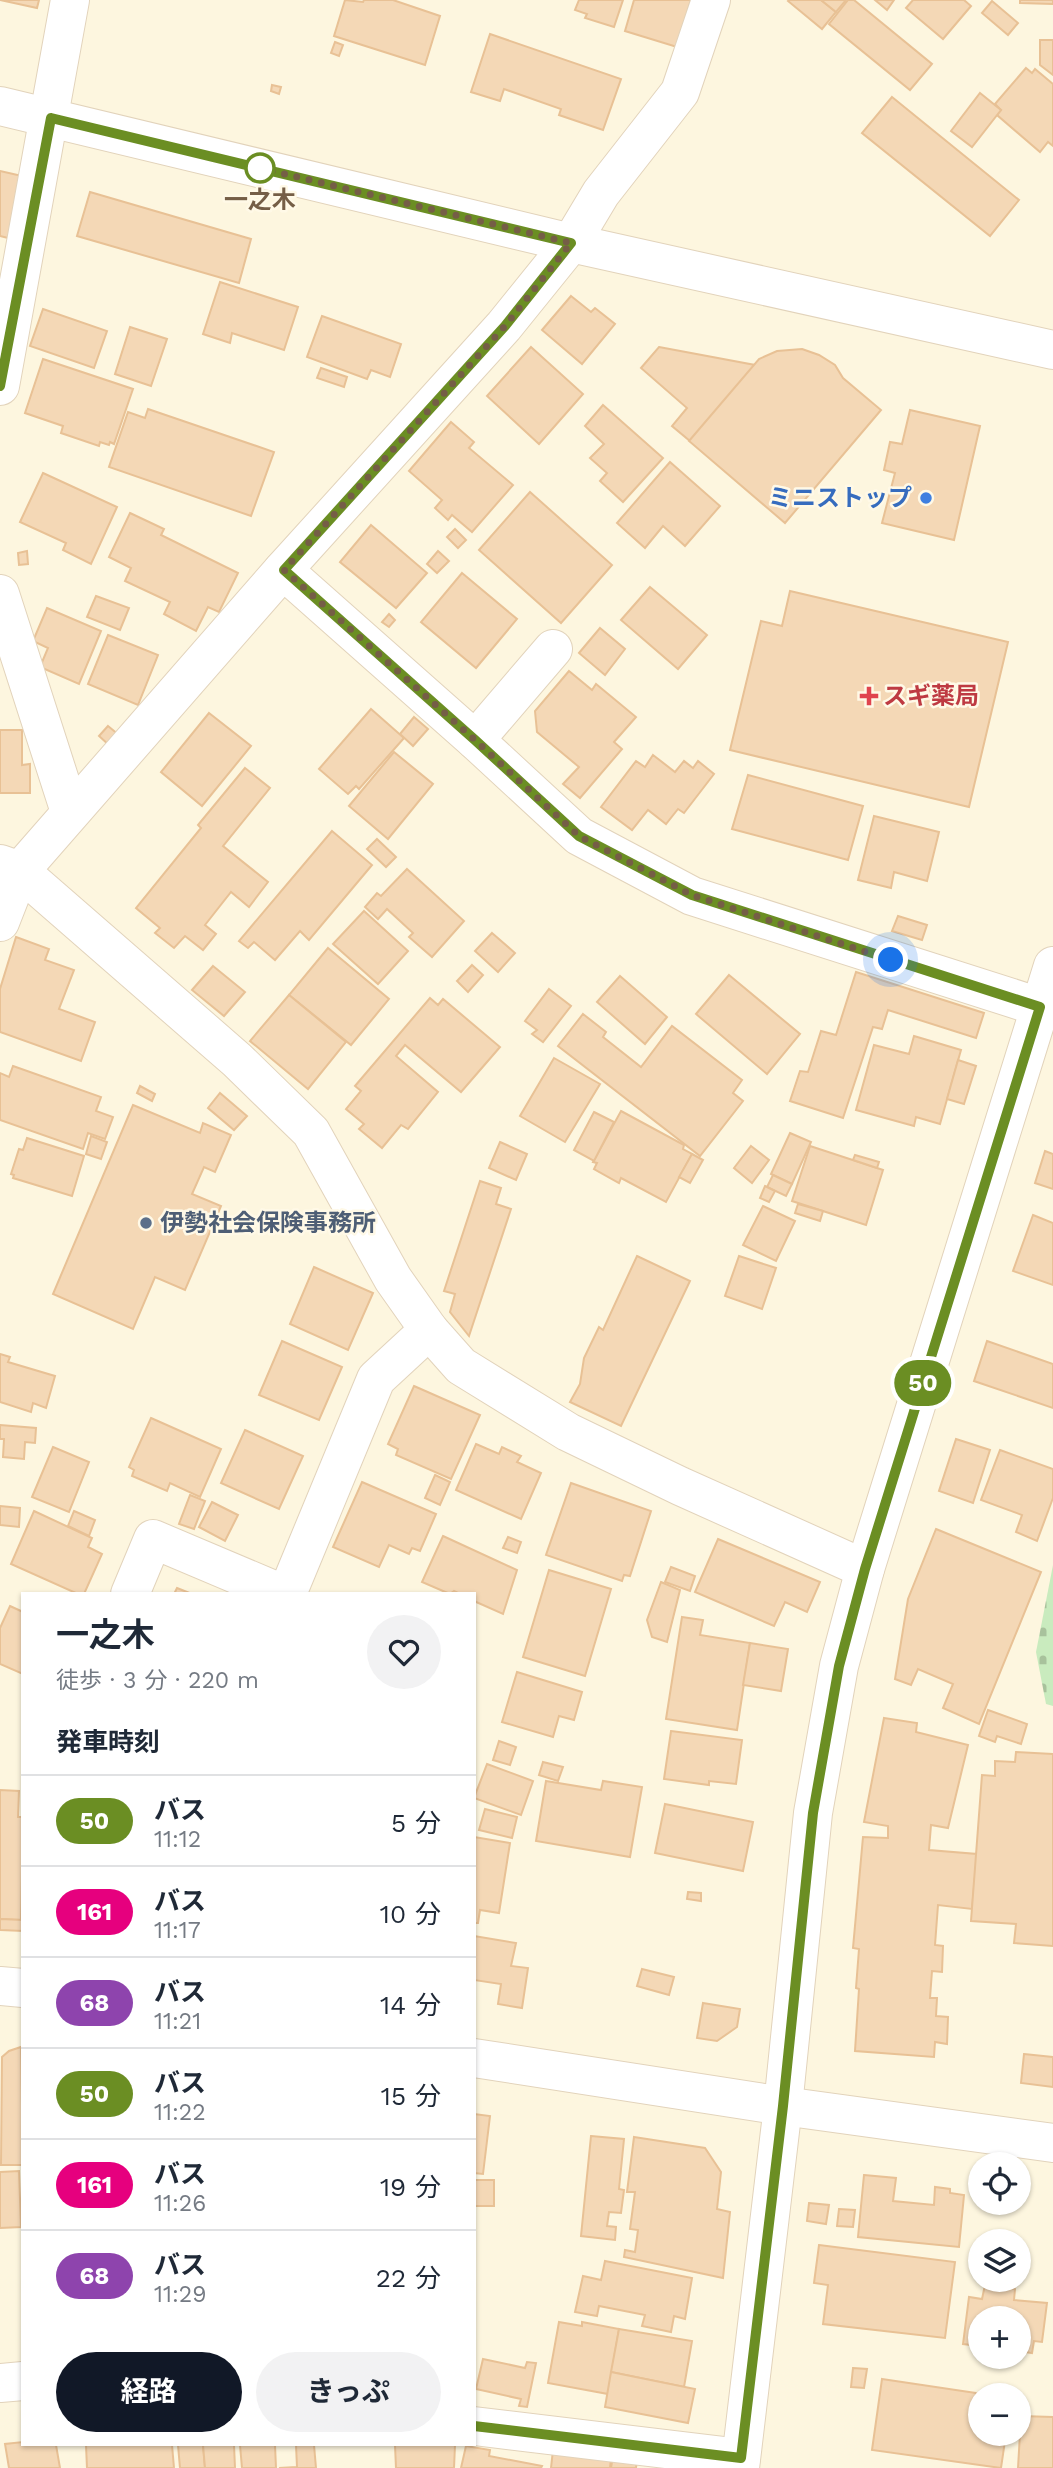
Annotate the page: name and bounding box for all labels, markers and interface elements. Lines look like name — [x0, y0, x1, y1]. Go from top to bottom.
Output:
marker: 一之木 — [245, 153, 275, 183]
place label: 一之木 — [224, 186, 296, 214]
place label: ミニストップ — [768, 484, 912, 512]
marker: ミニストップ — [918, 490, 934, 506]
place label: スギ薬局 — [883, 682, 979, 710]
marker: スギ薬局 — [861, 688, 877, 704]
your location — [873, 942, 908, 977]
place label: 伊勢社会保険事務所 — [160, 1209, 376, 1237]
marker: 伊勢社会保険事務所 — [138, 1215, 154, 1231]
line badge: 50 — [892, 1360, 954, 1406]
text: 50 — [908, 1369, 938, 1397]
text: 一之木 — [56, 1615, 155, 1654]
button: heart — [367, 1615, 441, 1689]
text: 徒歩 · 3 分 · 220 m — [56, 1667, 259, 1694]
text: 発車時刻 — [56, 1727, 160, 1757]
text: バス — [154, 1795, 206, 1825]
text: 50 — [80, 1807, 109, 1835]
text: 5 分 — [391, 1808, 441, 1838]
text: 11:12 — [154, 1826, 201, 1853]
text: バス — [154, 1886, 206, 1916]
text: 161 — [77, 1898, 112, 1926]
text: 10 分 — [380, 1899, 441, 1929]
text: 11:17 — [154, 1917, 201, 1944]
text: バス — [154, 1977, 206, 2007]
text: 68 — [80, 1989, 109, 2017]
text: 14 分 — [380, 1990, 441, 2020]
text: 11:21 — [154, 2008, 201, 2035]
text: バス — [154, 2068, 206, 2098]
text: 50 — [80, 2080, 109, 2108]
text: 15 分 — [381, 2081, 441, 2111]
text: 11:22 — [154, 2099, 206, 2126]
map controls — [968, 2152, 1031, 2446]
button: locate — [968, 2152, 1031, 2215]
text: バス — [154, 2159, 206, 2189]
text: 161 — [77, 2171, 112, 2199]
text: 19 分 — [380, 2172, 441, 2202]
text: 11:26 — [154, 2190, 206, 2217]
button: layers — [968, 2229, 1031, 2292]
text: バス — [154, 2250, 206, 2280]
text: 68 — [80, 2262, 109, 2290]
text: 22 分 — [376, 2263, 441, 2293]
text: 11:29 — [154, 2281, 206, 2308]
button: + — [968, 2306, 1031, 2369]
button: 経路 — [56, 2352, 242, 2432]
button: きっぷ — [256, 2352, 441, 2432]
button: − — [968, 2383, 1031, 2446]

